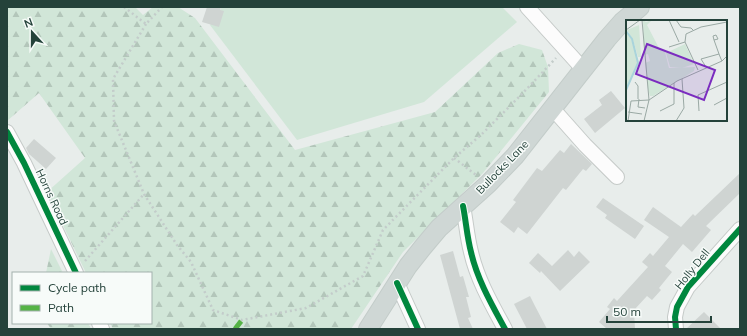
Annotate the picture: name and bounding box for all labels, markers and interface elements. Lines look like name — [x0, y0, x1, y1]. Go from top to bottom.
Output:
north arrow — [12, 12, 52, 52]
text: N — [22, 15, 35, 31]
inset map — [626, 20, 727, 121]
street label: Bullocks Lane — [473, 137, 531, 197]
street label: Horns Road — [33, 167, 71, 227]
street label: Holly Dell — [671, 246, 713, 292]
legend — [12, 272, 152, 324]
text: Cycle path — [48, 280, 106, 295]
scale bar — [607, 298, 711, 324]
text: Path — [48, 300, 74, 315]
text: 50 m — [613, 304, 641, 319]

